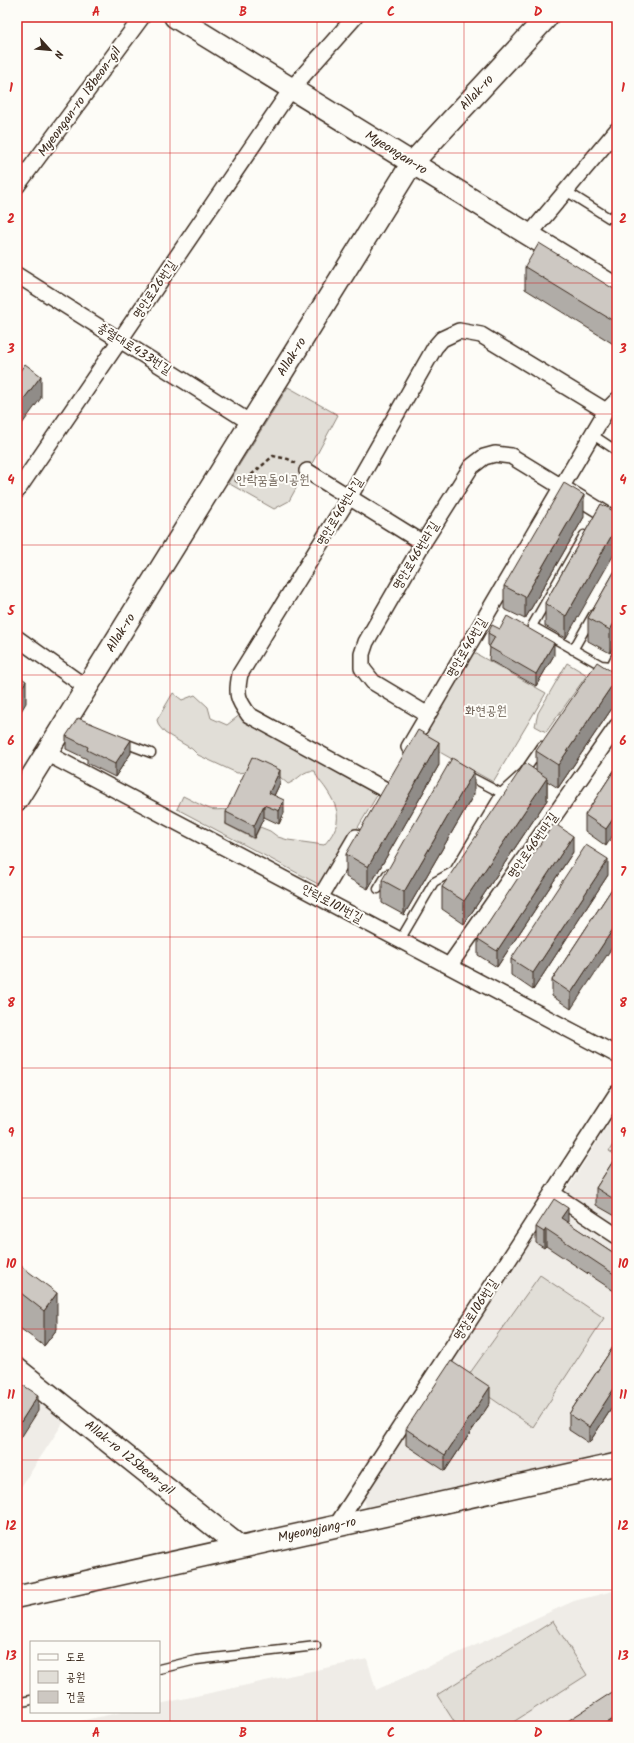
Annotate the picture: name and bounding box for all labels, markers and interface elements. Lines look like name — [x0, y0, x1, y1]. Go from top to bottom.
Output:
text: A — [92, 2, 100, 23]
text: B — [239, 2, 247, 23]
text: C — [387, 2, 395, 23]
text: D — [534, 2, 543, 23]
north arrow — [30, 30, 70, 70]
street label: Myeongan-ro 18beon-gil — [33, 43, 127, 161]
text: N — [48, 47, 68, 61]
street label: Allak-ro — [455, 70, 499, 116]
text: 1 — [9, 78, 13, 99]
text: 1 — [621, 78, 625, 99]
street label: Myeongan-ro — [361, 125, 431, 181]
text: 2 — [7, 209, 15, 230]
text: 2 — [619, 209, 627, 230]
street label: 명안로26번길 — [128, 256, 182, 324]
street label: 충렬대로433번길 — [92, 318, 176, 380]
street label: Allak-ro — [272, 333, 312, 381]
text: 3 — [6, 339, 15, 360]
text: 3 — [618, 339, 627, 360]
text: 4 — [7, 470, 15, 491]
park label: 안락꿈돌이공원 — [236, 470, 310, 491]
text: 4 — [619, 470, 627, 491]
street label: 명안로46번나길 — [311, 474, 369, 550]
street label: 명안로46번라길 — [387, 518, 445, 594]
text: 5 — [7, 601, 16, 622]
text: 5 — [619, 601, 628, 622]
street label: Allak-ro — [101, 609, 141, 657]
street label: 명안로46번길 — [441, 614, 493, 682]
park label: 화현공원 — [465, 701, 507, 722]
text: 6 — [7, 731, 15, 752]
text: 6 — [619, 731, 627, 752]
street label: 명안로46번마길 — [502, 808, 564, 884]
text: 7 — [8, 862, 15, 883]
text: 7 — [620, 862, 627, 883]
street label: 안락로101번길 — [298, 879, 366, 929]
text: 8 — [7, 993, 15, 1014]
text: 8 — [619, 993, 627, 1014]
text: 9 — [8, 1123, 15, 1144]
text: 9 — [620, 1123, 627, 1144]
text: 10 — [6, 1254, 17, 1275]
text: 10 — [618, 1254, 629, 1275]
street label: 명장로106번길 — [448, 1275, 504, 1345]
text: 11 — [7, 1385, 15, 1406]
text: 11 — [619, 1385, 627, 1406]
street label: Allak-ro 125beon-gil — [80, 1415, 178, 1501]
street label: Myeongjang-ro — [276, 1511, 358, 1549]
text: 12 — [5, 1516, 17, 1537]
text: 12 — [617, 1516, 629, 1537]
legend — [30, 1641, 160, 1713]
text: 13 — [5, 1646, 17, 1667]
text: 13 — [617, 1646, 629, 1667]
text: 도로 — [66, 1648, 85, 1667]
text: 공원 — [66, 1668, 85, 1687]
text: 건물 — [66, 1688, 86, 1707]
text: A — [92, 1723, 100, 1743]
text: B — [239, 1723, 247, 1743]
text: C — [387, 1723, 395, 1743]
text: D — [534, 1723, 543, 1743]

